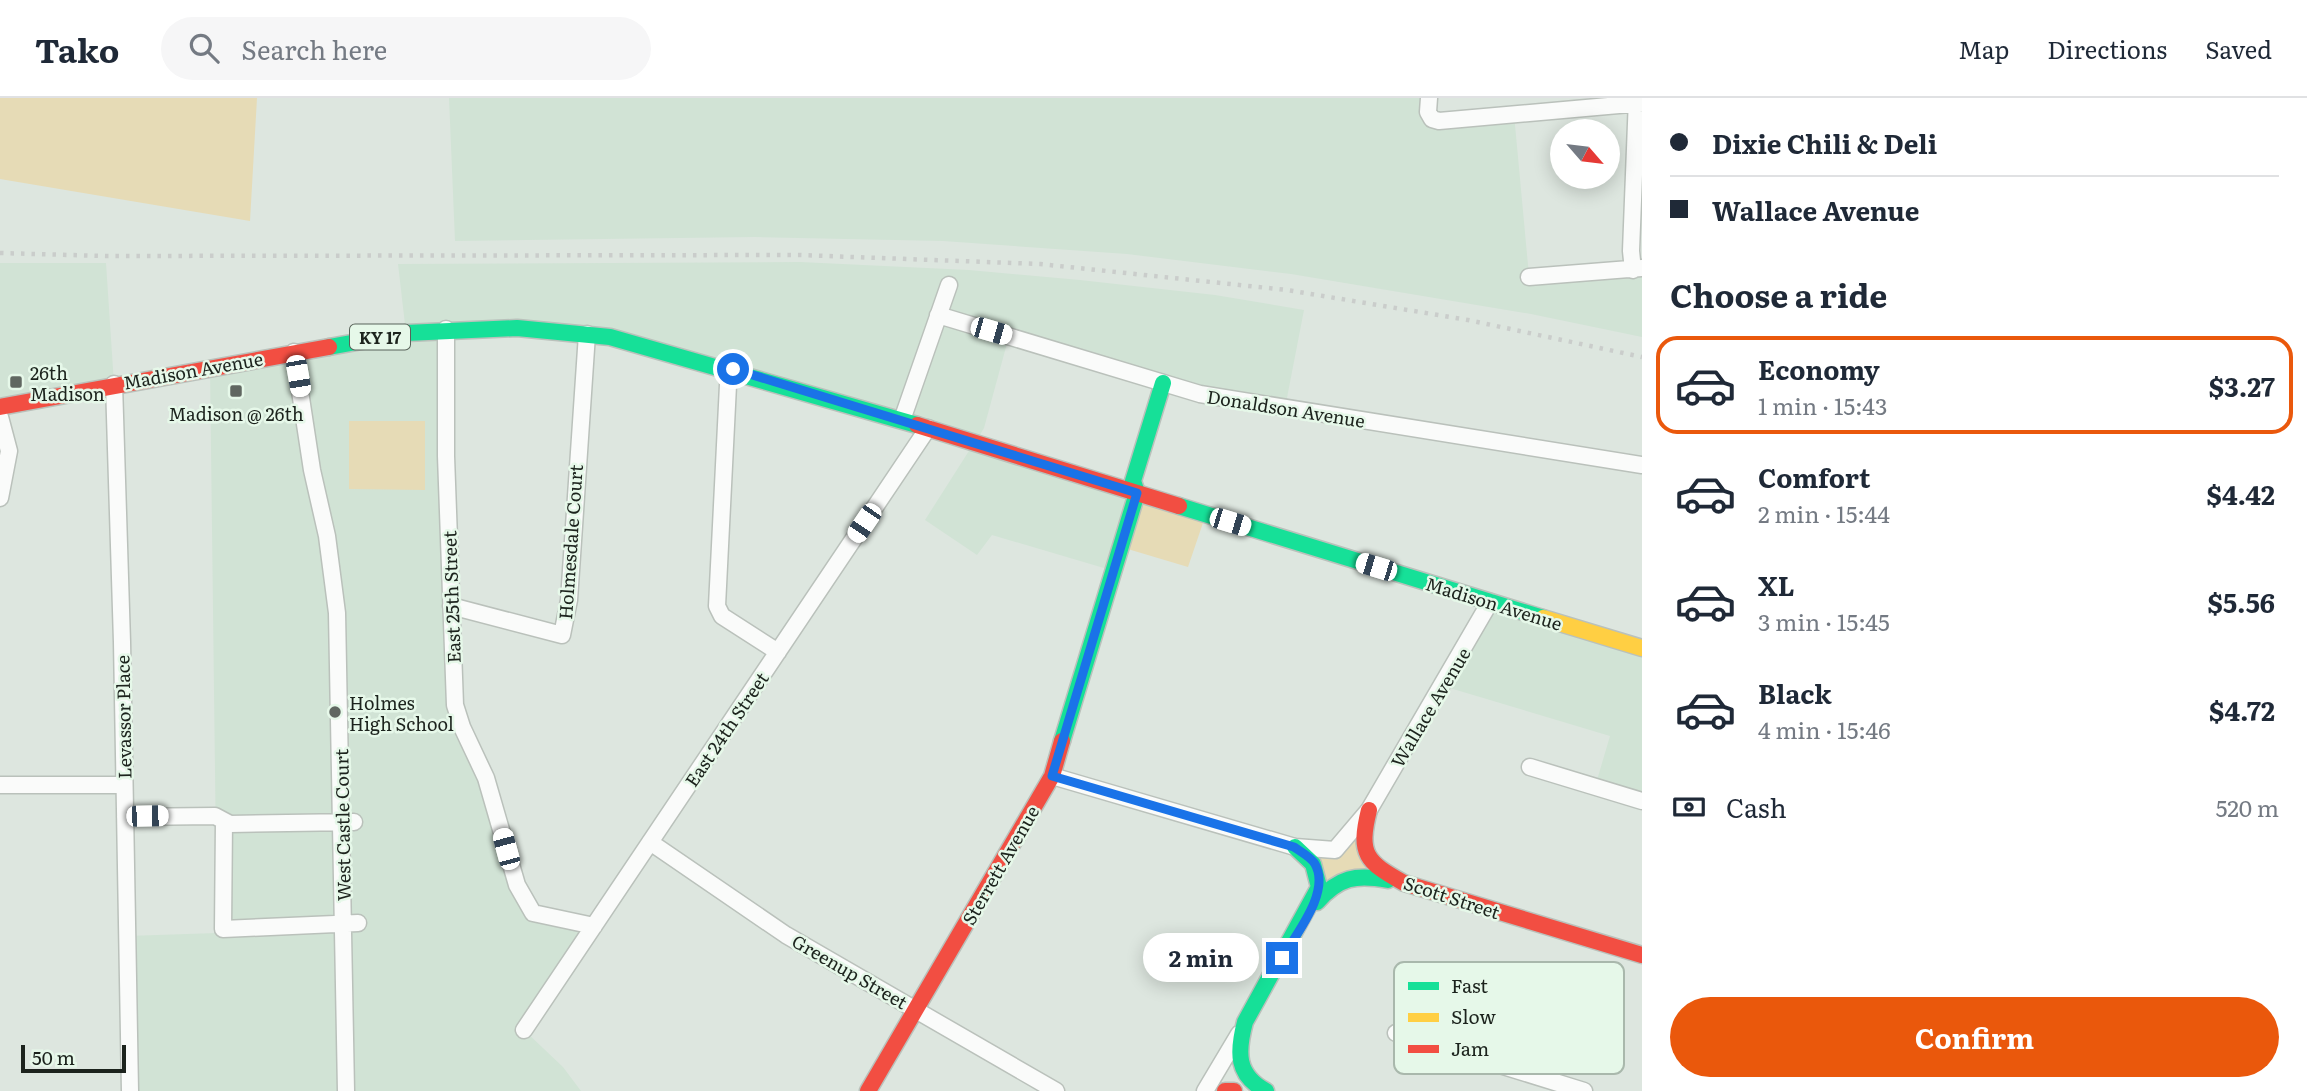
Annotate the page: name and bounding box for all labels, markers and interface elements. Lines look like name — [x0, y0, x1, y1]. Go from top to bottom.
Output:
search box — [161, 17, 651, 80]
text: Tako — [35, 24, 119, 73]
icon: search — [185, 29, 223, 67]
text: Search here — [241, 29, 387, 68]
text: Map — [1958, 31, 2009, 66]
text: Directions — [2047, 31, 2167, 66]
text: Saved — [2205, 31, 2272, 66]
north arrow — [1550, 119, 1620, 189]
map controls — [1550, 119, 1620, 189]
text: Dixie Chili & Deli — [1712, 123, 1937, 162]
text: Wallace Avenue — [1712, 190, 1920, 229]
text: Choose a ride — [1670, 270, 1887, 318]
car — [968, 315, 1015, 347]
road number: KY 17 — [350, 325, 410, 350]
street label: Madison Avenue — [121, 344, 265, 396]
text: Economy — [1758, 349, 1880, 388]
car — [285, 353, 312, 399]
route start — [717, 353, 749, 385]
icon: car — [1674, 354, 1737, 417]
place label: 26th Madison — [30, 359, 105, 407]
text: $3.27 — [2209, 366, 2275, 405]
marker: 26th Madison — [8, 374, 24, 390]
street label: Donaldson Avenue — [1205, 382, 1367, 434]
marker: Madison @ 26th — [228, 383, 244, 399]
text: 1 min · 15:43 — [1758, 388, 1887, 422]
place label: Madison @ 26th — [168, 400, 304, 427]
text: Comfort — [1758, 457, 1870, 496]
icon: car — [1674, 462, 1737, 525]
street label: Holmesdale Court — [551, 463, 589, 620]
text: $4.42 — [2206, 474, 2275, 513]
text: 2 min · 15:44 — [1758, 496, 1890, 530]
car — [844, 500, 885, 546]
car — [1207, 506, 1254, 538]
street label: East 25th Street — [435, 530, 467, 664]
car — [1353, 551, 1400, 583]
text: XL — [1758, 565, 1795, 604]
street label: Madison Avenue — [1422, 569, 1566, 637]
icon: car — [1674, 570, 1737, 633]
text: $5.56 — [2208, 582, 2275, 621]
text: 3 min · 15:45 — [1758, 604, 1890, 638]
street label: Wallace Avenue — [1383, 642, 1477, 772]
street label: Levassor Place — [108, 655, 138, 779]
street label: East 24th Street — [678, 666, 775, 792]
text: Black — [1758, 673, 1832, 712]
icon: car — [1674, 678, 1737, 741]
place label: Holmes High School — [349, 689, 454, 737]
text: $4.72 — [2209, 690, 2275, 729]
marker: Holmes High School — [327, 704, 343, 720]
text: 4 min · 15:46 — [1758, 712, 1891, 746]
street label: West Castle Court — [327, 748, 357, 901]
text: Cash — [1726, 787, 1787, 826]
icon: cash — [1670, 788, 1708, 826]
text: 520 m — [2216, 790, 2279, 824]
street label: Sterrett Avenue — [955, 800, 1045, 930]
car — [126, 805, 169, 827]
car — [491, 826, 522, 872]
street label: Scott Street — [1400, 869, 1504, 925]
street label: Greenup Street — [787, 927, 913, 1015]
callout: 2 min — [1142, 934, 1258, 982]
text: 2 min — [1169, 940, 1233, 974]
route end — [1266, 942, 1298, 974]
legend — [1394, 962, 1624, 1074]
text: Fast — [1451, 971, 1488, 999]
button: Confirm — [1670, 997, 2279, 1077]
text: Slow — [1451, 1002, 1496, 1030]
text: Jam — [1451, 1034, 1489, 1062]
scale bar — [21, 1042, 126, 1074]
text: 50 m — [32, 1043, 75, 1071]

